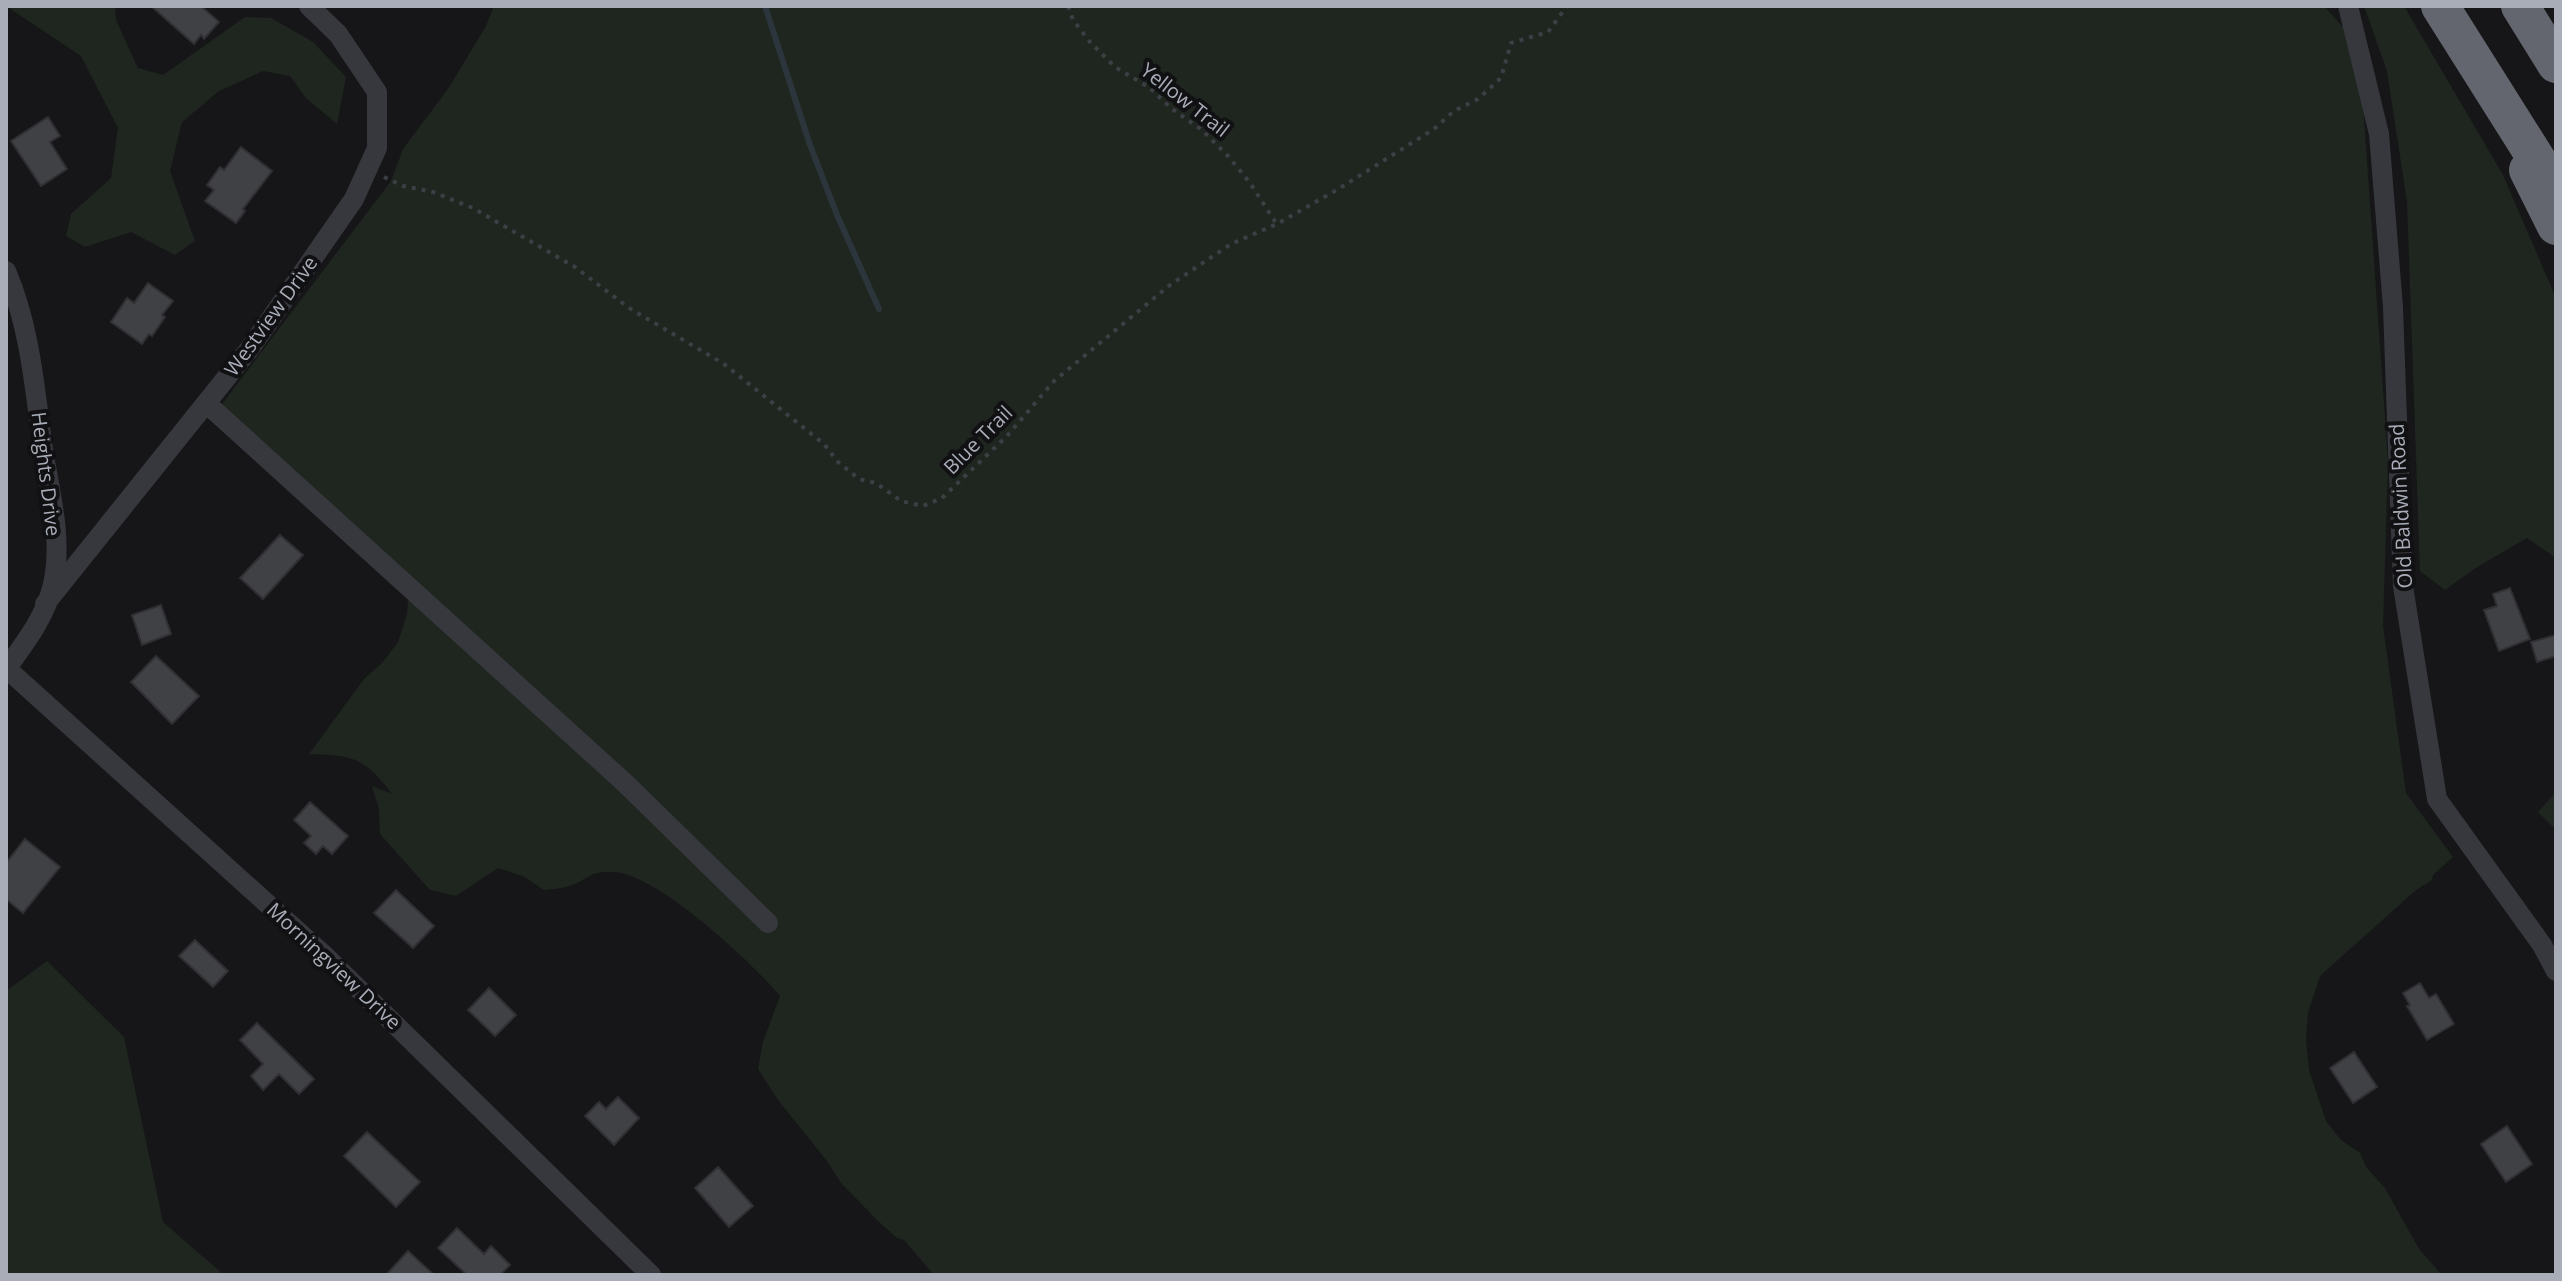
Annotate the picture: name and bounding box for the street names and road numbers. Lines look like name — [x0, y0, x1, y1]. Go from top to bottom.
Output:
street label: Yellow Trail — [1135, 56, 1235, 143]
street label: Westview Drive — [218, 250, 323, 381]
street label: Blue Trail — [937, 399, 1018, 480]
street label: Heights Drive — [25, 410, 68, 538]
street label: Old Baldwin Road — [2383, 423, 2418, 589]
street label: Morningview Drive — [261, 896, 407, 1035]

